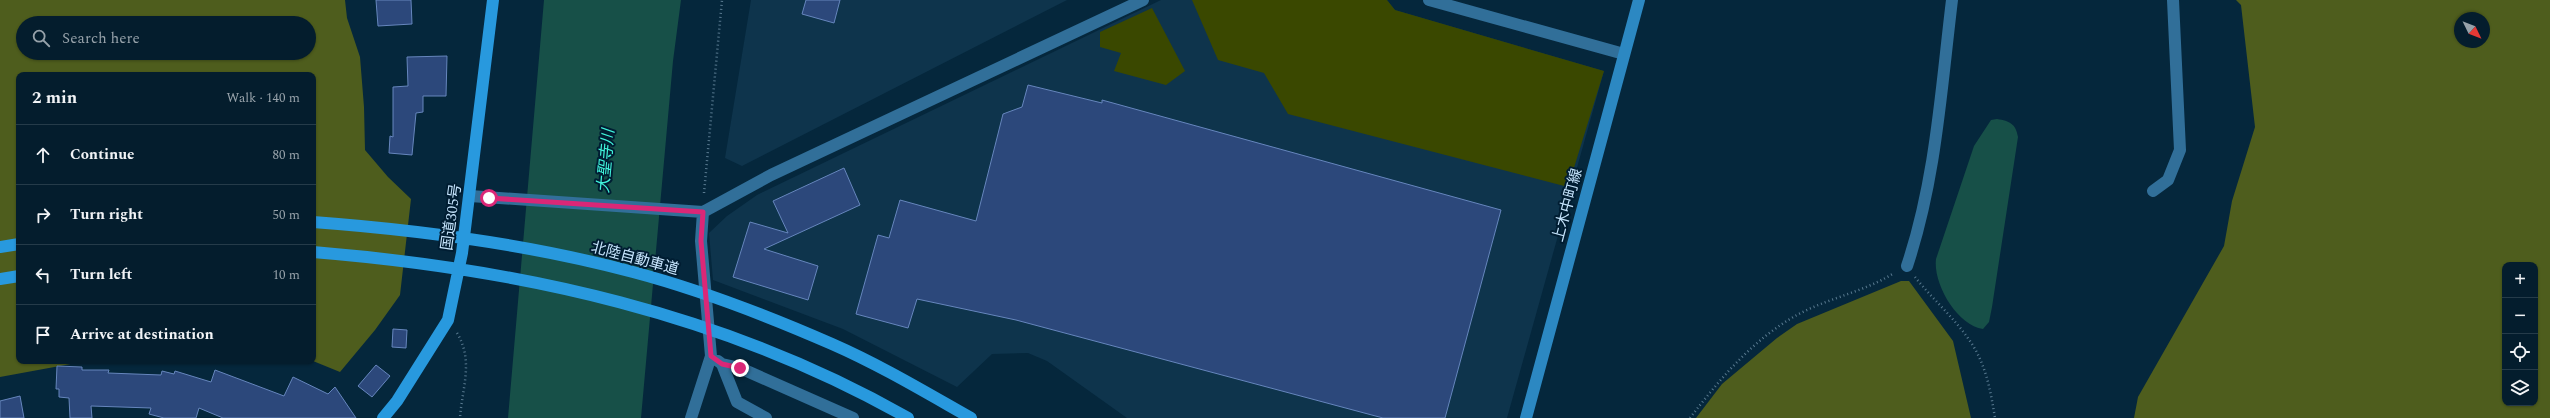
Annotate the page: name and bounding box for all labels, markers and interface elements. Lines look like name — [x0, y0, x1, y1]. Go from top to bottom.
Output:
north arrow — [2454, 12, 2490, 48]
search box — [16, 16, 316, 60]
icon: search — [30, 27, 52, 49]
text: Search here — [62, 27, 140, 50]
text: 2 min — [32, 85, 77, 111]
text: Walk · 140 m — [226, 88, 300, 108]
water label: 大聖寺川 — [591, 126, 621, 194]
text: Continue — [70, 143, 135, 166]
icon: ahead — [32, 144, 54, 166]
text: 80 m — [273, 145, 300, 165]
street label: 上木中町線 — [1547, 166, 1588, 244]
street label: 国道305号 — [435, 182, 468, 252]
route start — [480, 189, 498, 207]
text: Turn right — [70, 203, 143, 226]
icon: right — [32, 204, 54, 226]
text: 50 m — [273, 205, 300, 225]
street label: 北陸自動車道 — [588, 236, 681, 281]
map controls — [2502, 262, 2538, 406]
button: + — [2502, 262, 2538, 298]
text: Turn left — [70, 263, 132, 286]
icon: left — [32, 264, 54, 286]
text: 10 m — [273, 265, 300, 285]
button: − — [2502, 298, 2538, 334]
text: Arrive at destination — [70, 323, 214, 346]
icon: arrive — [32, 324, 54, 346]
button: locate — [2502, 334, 2538, 370]
route end — [731, 359, 749, 377]
button: layers — [2502, 370, 2538, 406]

